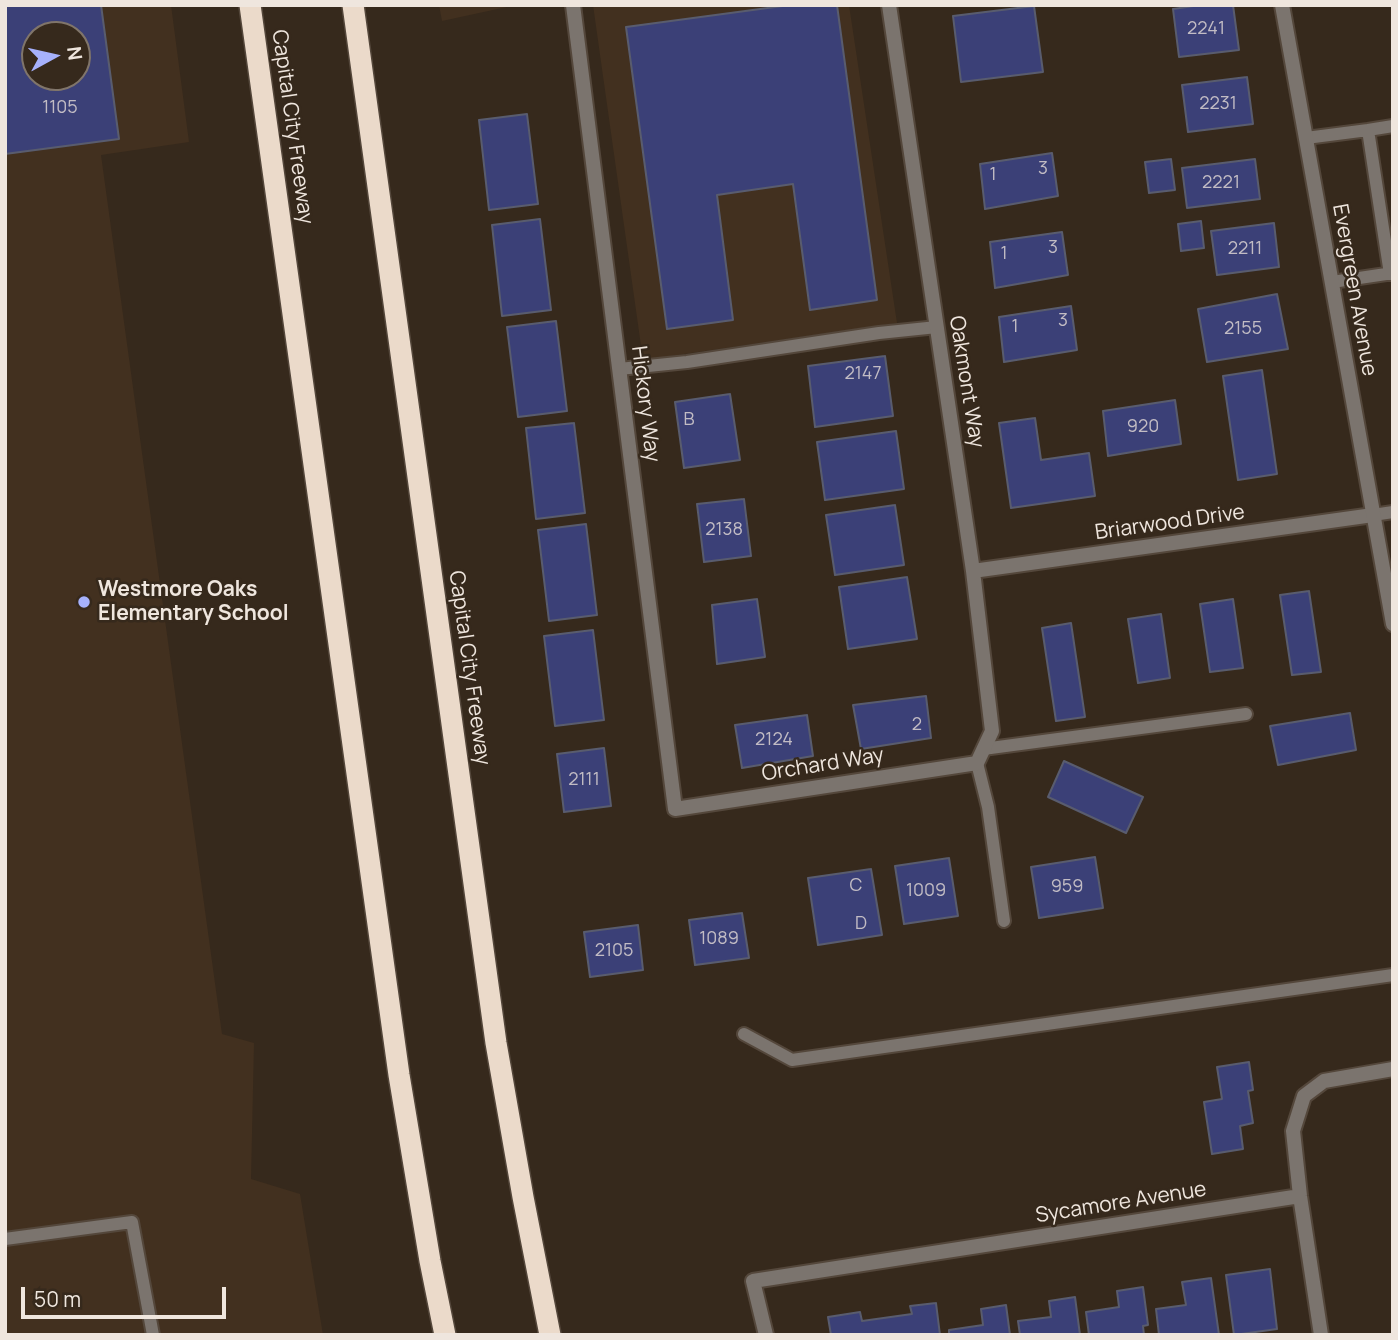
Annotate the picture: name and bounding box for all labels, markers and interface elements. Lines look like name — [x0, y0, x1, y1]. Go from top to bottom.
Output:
house number: 2241 — [1187, 18, 1225, 40]
north arrow — [21, 21, 91, 91]
street label: Capital City Freeway — [266, 28, 318, 226]
text: N — [61, 45, 89, 62]
house number: 2231 — [1199, 93, 1237, 115]
house number: 1105 — [42, 97, 78, 119]
house number: 3 — [1038, 158, 1048, 180]
house number: 1 — [989, 164, 997, 186]
house number: 2221 — [1202, 172, 1240, 194]
street label: Evergreen Avenue — [1326, 202, 1382, 378]
house number: 3 — [1048, 237, 1058, 259]
house number: 2211 — [1228, 238, 1262, 260]
house number: 1 — [1000, 243, 1008, 265]
house number: 3 — [1058, 310, 1068, 332]
street label: Oakmont Way — [943, 314, 989, 450]
house number: 1 — [1011, 316, 1019, 338]
house number: 2155 — [1224, 318, 1262, 340]
street label: Hickory Way — [625, 344, 665, 464]
house number: 2147 — [845, 363, 881, 385]
house number: B — [683, 409, 695, 431]
house number: 920 — [1127, 416, 1159, 438]
street label: Briarwood Drive — [1094, 500, 1246, 546]
house number: 2138 — [705, 519, 743, 541]
street label: Capital City Freeway — [443, 569, 495, 767]
place label: Westmore Oaks Elementary School — [98, 577, 289, 627]
marker: Westmore Oaks Elementary School — [76, 594, 92, 610]
house number: 2 — [912, 714, 922, 736]
house number: 2124 — [755, 729, 793, 751]
street label: Orchard Way — [760, 743, 886, 787]
house number: 2111 — [568, 769, 600, 791]
house number: C — [850, 875, 862, 897]
house number: 959 — [1051, 876, 1083, 898]
house number: 1009 — [906, 880, 946, 902]
house number: D — [855, 913, 867, 935]
house number: 1089 — [699, 928, 739, 950]
house number: 2105 — [595, 940, 633, 962]
street label: Sycamore Avenue — [1034, 1177, 1208, 1229]
scale bar — [24, 1274, 229, 1318]
text: 50 m — [34, 1285, 81, 1313]

